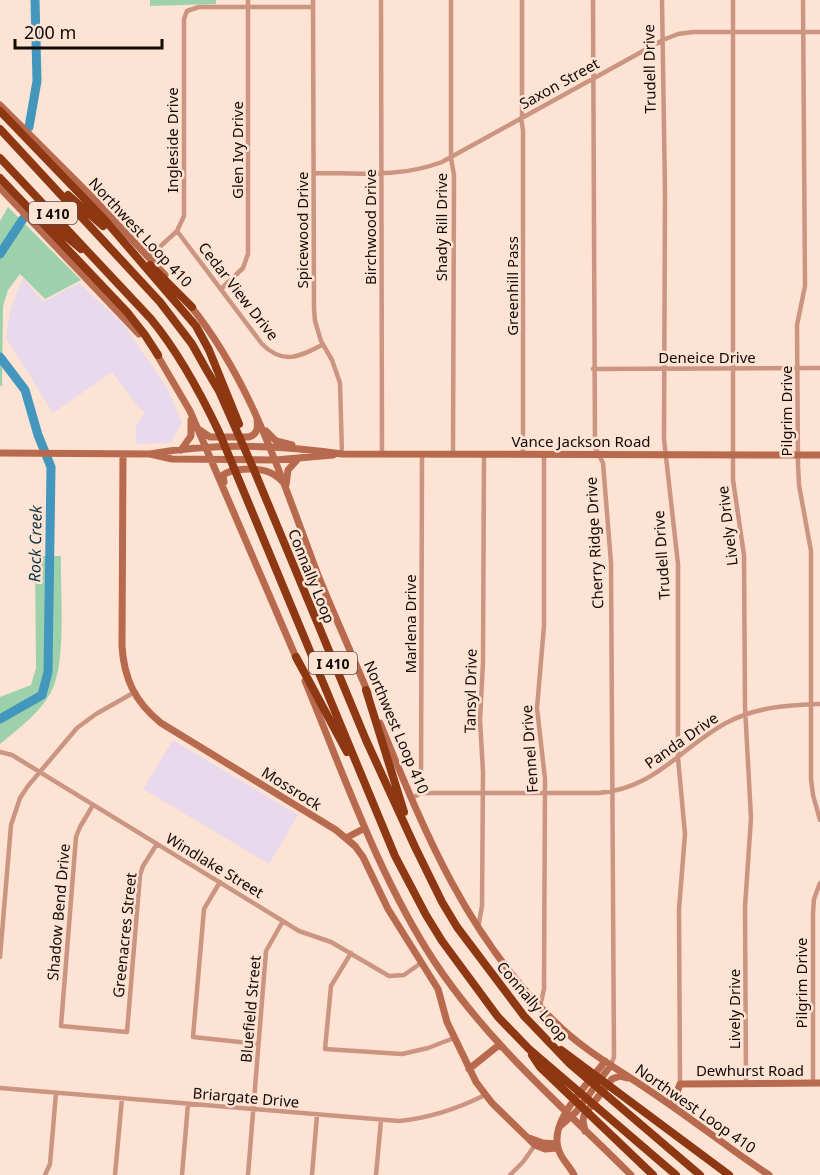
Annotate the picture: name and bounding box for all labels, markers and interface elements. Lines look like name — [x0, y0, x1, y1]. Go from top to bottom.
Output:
scale bar — [15, 12, 162, 50]
text: 200 m — [24, 20, 76, 44]
street label: Trudell Drive — [638, 24, 660, 114]
street label: Saxon Street — [515, 53, 603, 113]
street label: Ingleside Drive — [162, 87, 182, 193]
street label: Glen Ivy Drive — [227, 101, 247, 199]
street label: Birchwood Drive — [360, 169, 380, 285]
street label: Spicewood Drive — [292, 172, 312, 288]
street label: Northwest Loop 410 — [85, 173, 197, 291]
street label: Shady Rill Drive — [431, 173, 451, 281]
road number: I 410 — [29, 202, 77, 224]
street label: Greenhill Pass — [502, 236, 522, 336]
street label: Cedar View Drive — [194, 238, 284, 344]
street label: Deneice Drive — [658, 347, 756, 367]
street label: Pilgrim Drive — [776, 365, 796, 457]
street label: Vance Jackson Road — [511, 431, 651, 451]
street label: Cherry Ridge Drive — [581, 476, 607, 610]
street label: Lively Drive — [712, 485, 742, 567]
water label: Rock Creek — [23, 504, 47, 583]
street label: Trudell Drive — [648, 510, 674, 600]
street label: Connally Loop — [284, 526, 340, 626]
street label: Marlena Drive — [400, 574, 420, 674]
street label: Tansyl Drive — [459, 649, 481, 733]
road number: I 410 — [309, 652, 357, 674]
street label: Northwest Loop 410 — [360, 657, 434, 797]
street label: Fennel Drive — [516, 704, 542, 794]
street label: Panda Drive — [640, 707, 722, 773]
street label: Mossrock — [258, 762, 326, 814]
street label: Windlake Street — [162, 828, 268, 902]
street label: Shadow Bend Drive — [42, 843, 74, 981]
street label: Greenacres Street — [107, 871, 141, 999]
street label: Pilgrim Drive — [791, 937, 811, 1029]
street label: Bluefield Street — [235, 954, 265, 1064]
street label: Connally Loop — [493, 957, 573, 1045]
street label: Lively Drive — [724, 969, 744, 1049]
street label: Northwest Loop 410 — [632, 1059, 760, 1157]
street label: Dewhurst Road — [696, 1060, 804, 1080]
street label: Briargate Drive — [192, 1082, 300, 1112]

